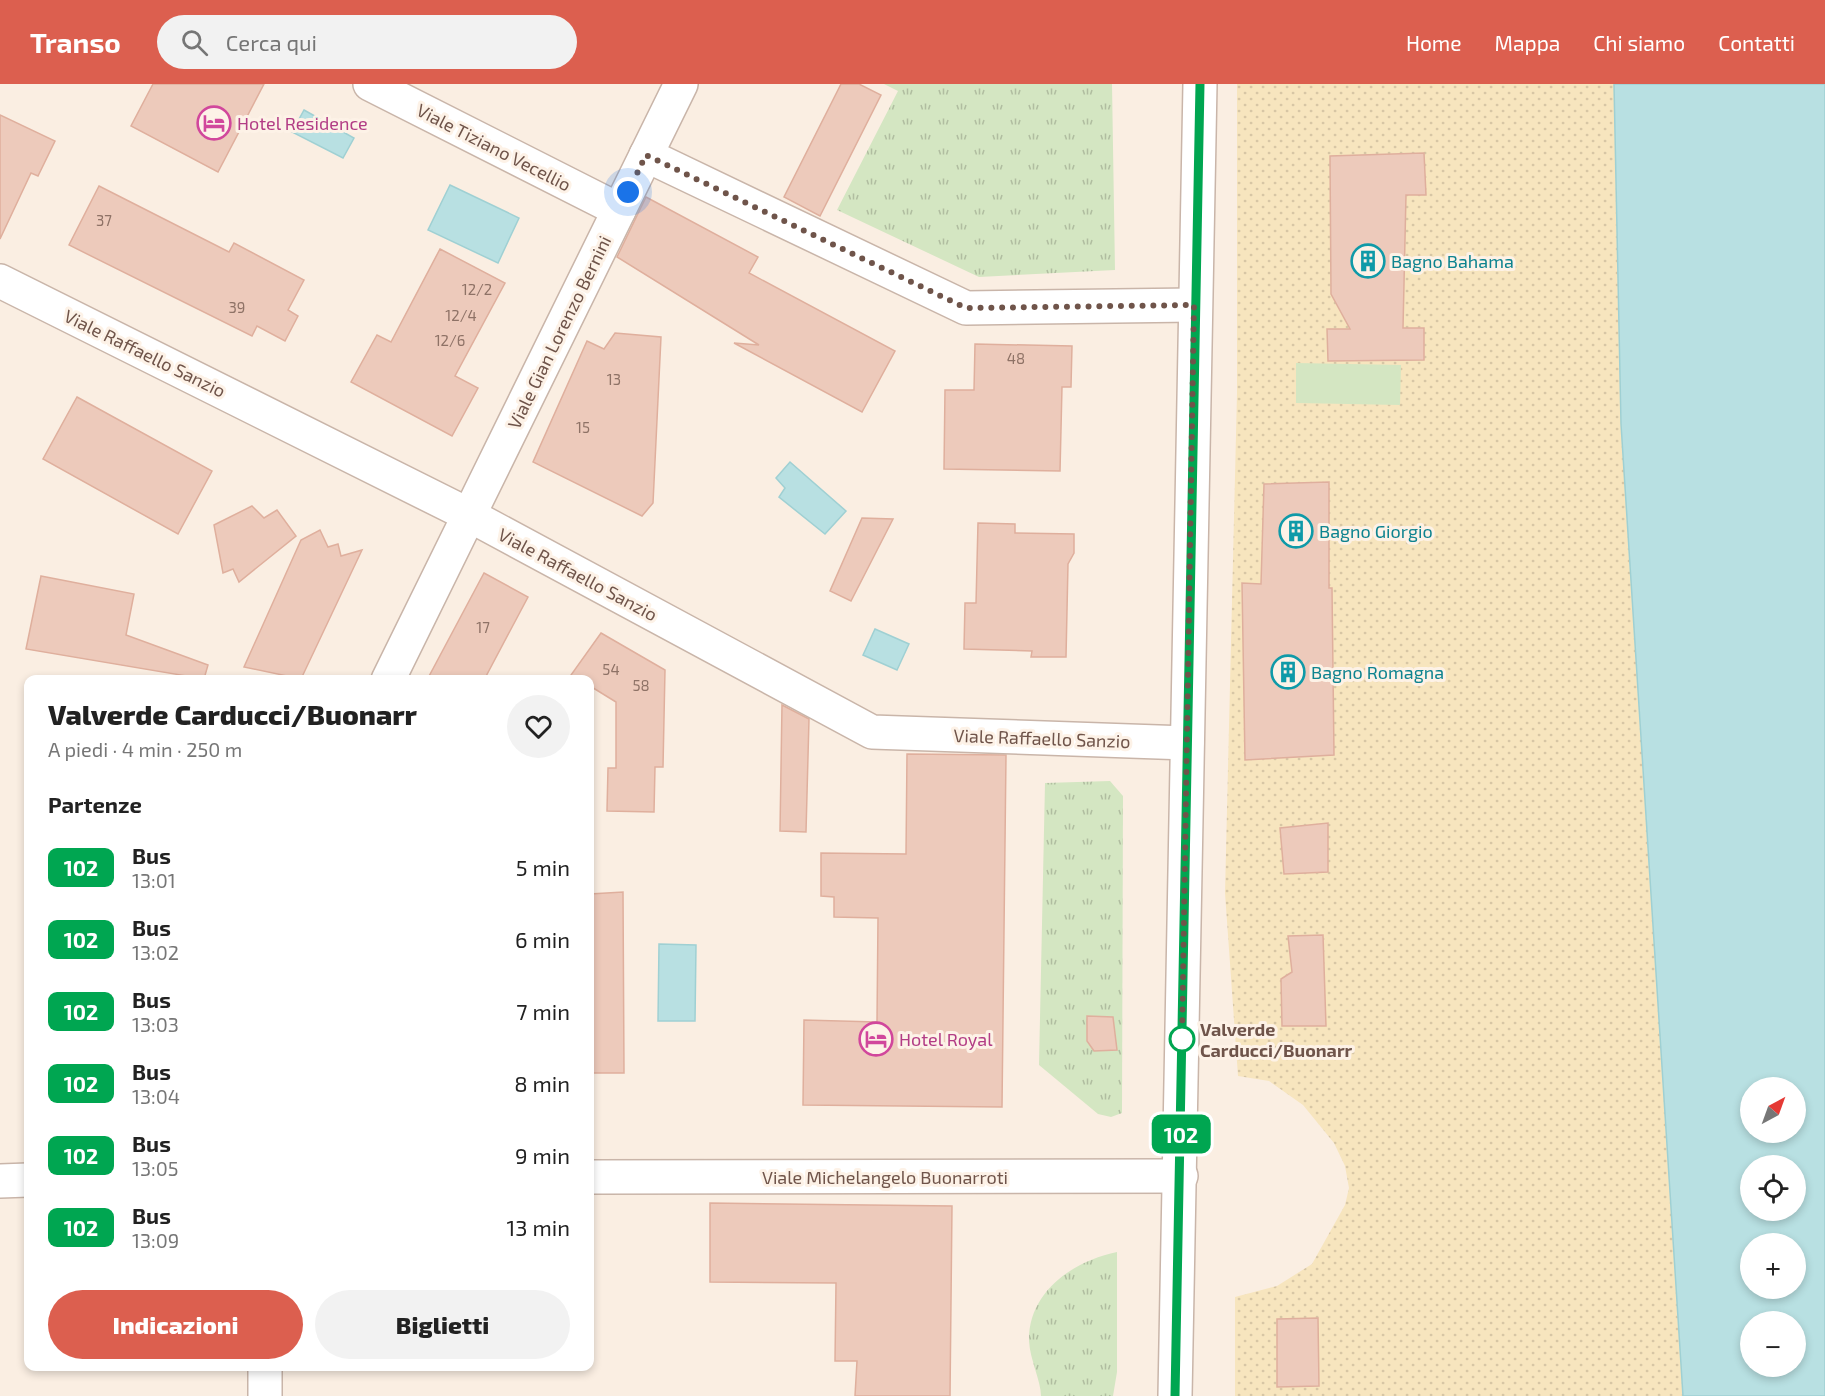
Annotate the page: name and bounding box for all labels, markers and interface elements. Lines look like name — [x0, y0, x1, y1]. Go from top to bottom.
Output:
search box — [157, 15, 577, 69]
text: Transo — [30, 25, 121, 59]
icon: search — [178, 26, 211, 59]
text: Cerca qui — [226, 29, 317, 55]
text: Home — [1406, 30, 1462, 55]
text: Mappa — [1495, 30, 1560, 55]
text: Chi siamo — [1593, 30, 1685, 55]
text: Contatti — [1718, 30, 1795, 55]
street label: Viale Tiziano Vecellio — [413, 99, 575, 195]
hotel icon: Hotel Residence — [196, 105, 232, 141]
place label: Hotel Residence — [237, 112, 368, 134]
your location — [613, 177, 643, 207]
house number: 37 — [96, 211, 112, 229]
street label: Viale Gian Lorenzo Bernini — [503, 232, 615, 432]
building icon: Bagno Bahama — [1350, 243, 1386, 279]
place label: Bagno Bahama — [1391, 250, 1514, 272]
house number: 12/2 — [462, 280, 492, 298]
house number: 39 — [229, 298, 245, 316]
street label: Viale Raffaello Sanzio — [61, 304, 229, 402]
house number: 12/4 — [445, 306, 477, 324]
house number: 12/6 — [435, 331, 465, 349]
house number: 48 — [1007, 349, 1025, 367]
house number: 13 — [607, 370, 621, 388]
house number: 15 — [576, 418, 590, 436]
building icon: Bagno Giorgio — [1278, 513, 1314, 549]
place label: Bagno Giorgio — [1319, 520, 1433, 542]
street label: Viale Raffaello Sanzio — [495, 523, 661, 625]
house number: 17 — [476, 618, 490, 636]
building icon: Bagno Romagna — [1270, 654, 1306, 690]
house number: 54 — [602, 660, 620, 678]
place label: Bagno Romagna — [1311, 661, 1444, 683]
house number: 58 — [632, 676, 650, 694]
button: heart — [507, 695, 570, 758]
text: Valverde Carducci/Buonarr — [48, 697, 417, 731]
street label: Viale Raffaello Sanzio — [953, 724, 1131, 752]
text: A piedi · 4 min · 250 m — [48, 737, 242, 761]
text: Partenze — [48, 791, 142, 817]
text: Bus — [132, 842, 171, 868]
text: 5 min — [516, 854, 570, 880]
text: 102 — [64, 855, 98, 880]
text: 13:01 — [132, 868, 176, 892]
text: Bus — [132, 914, 171, 940]
text: 6 min — [515, 926, 570, 952]
text: 102 — [64, 927, 98, 952]
text: 13:02 — [132, 940, 179, 964]
text: Bus — [132, 986, 171, 1012]
text: 7 min — [516, 998, 570, 1024]
text: 102 — [64, 999, 98, 1024]
text: 13:03 — [132, 1012, 179, 1036]
place label: Valverde Carducci/Buonarr — [1200, 1018, 1353, 1061]
hotel icon: Hotel Royal — [858, 1021, 894, 1057]
marker: Valverde Carducci/Buonarr — [1169, 1026, 1195, 1052]
place label: Hotel Royal — [899, 1028, 993, 1050]
text: Bus — [132, 1058, 171, 1084]
text: 8 min — [514, 1070, 570, 1096]
text: 102 — [64, 1071, 98, 1096]
north arrow — [1740, 1077, 1806, 1143]
map controls — [1740, 1077, 1806, 1377]
text: 13:04 — [132, 1084, 180, 1108]
line badge: 102 — [1146, 1114, 1216, 1154]
text: 102 — [1164, 1122, 1198, 1147]
text: Bus — [132, 1130, 171, 1156]
text: 9 min — [515, 1142, 570, 1168]
text: 102 — [64, 1143, 98, 1168]
button: locate — [1740, 1155, 1806, 1221]
text: 13:05 — [132, 1156, 179, 1180]
street label: Viale Michelangelo Buonarroti — [762, 1166, 1008, 1188]
text: Bus — [132, 1202, 171, 1228]
text: 13 min — [507, 1214, 570, 1240]
text: 102 — [64, 1215, 98, 1240]
text: 13:09 — [132, 1228, 179, 1252]
button: + — [1740, 1233, 1806, 1299]
button: Indicazioni — [48, 1290, 303, 1359]
button: Biglietti — [315, 1290, 570, 1359]
button: − — [1740, 1311, 1806, 1377]

